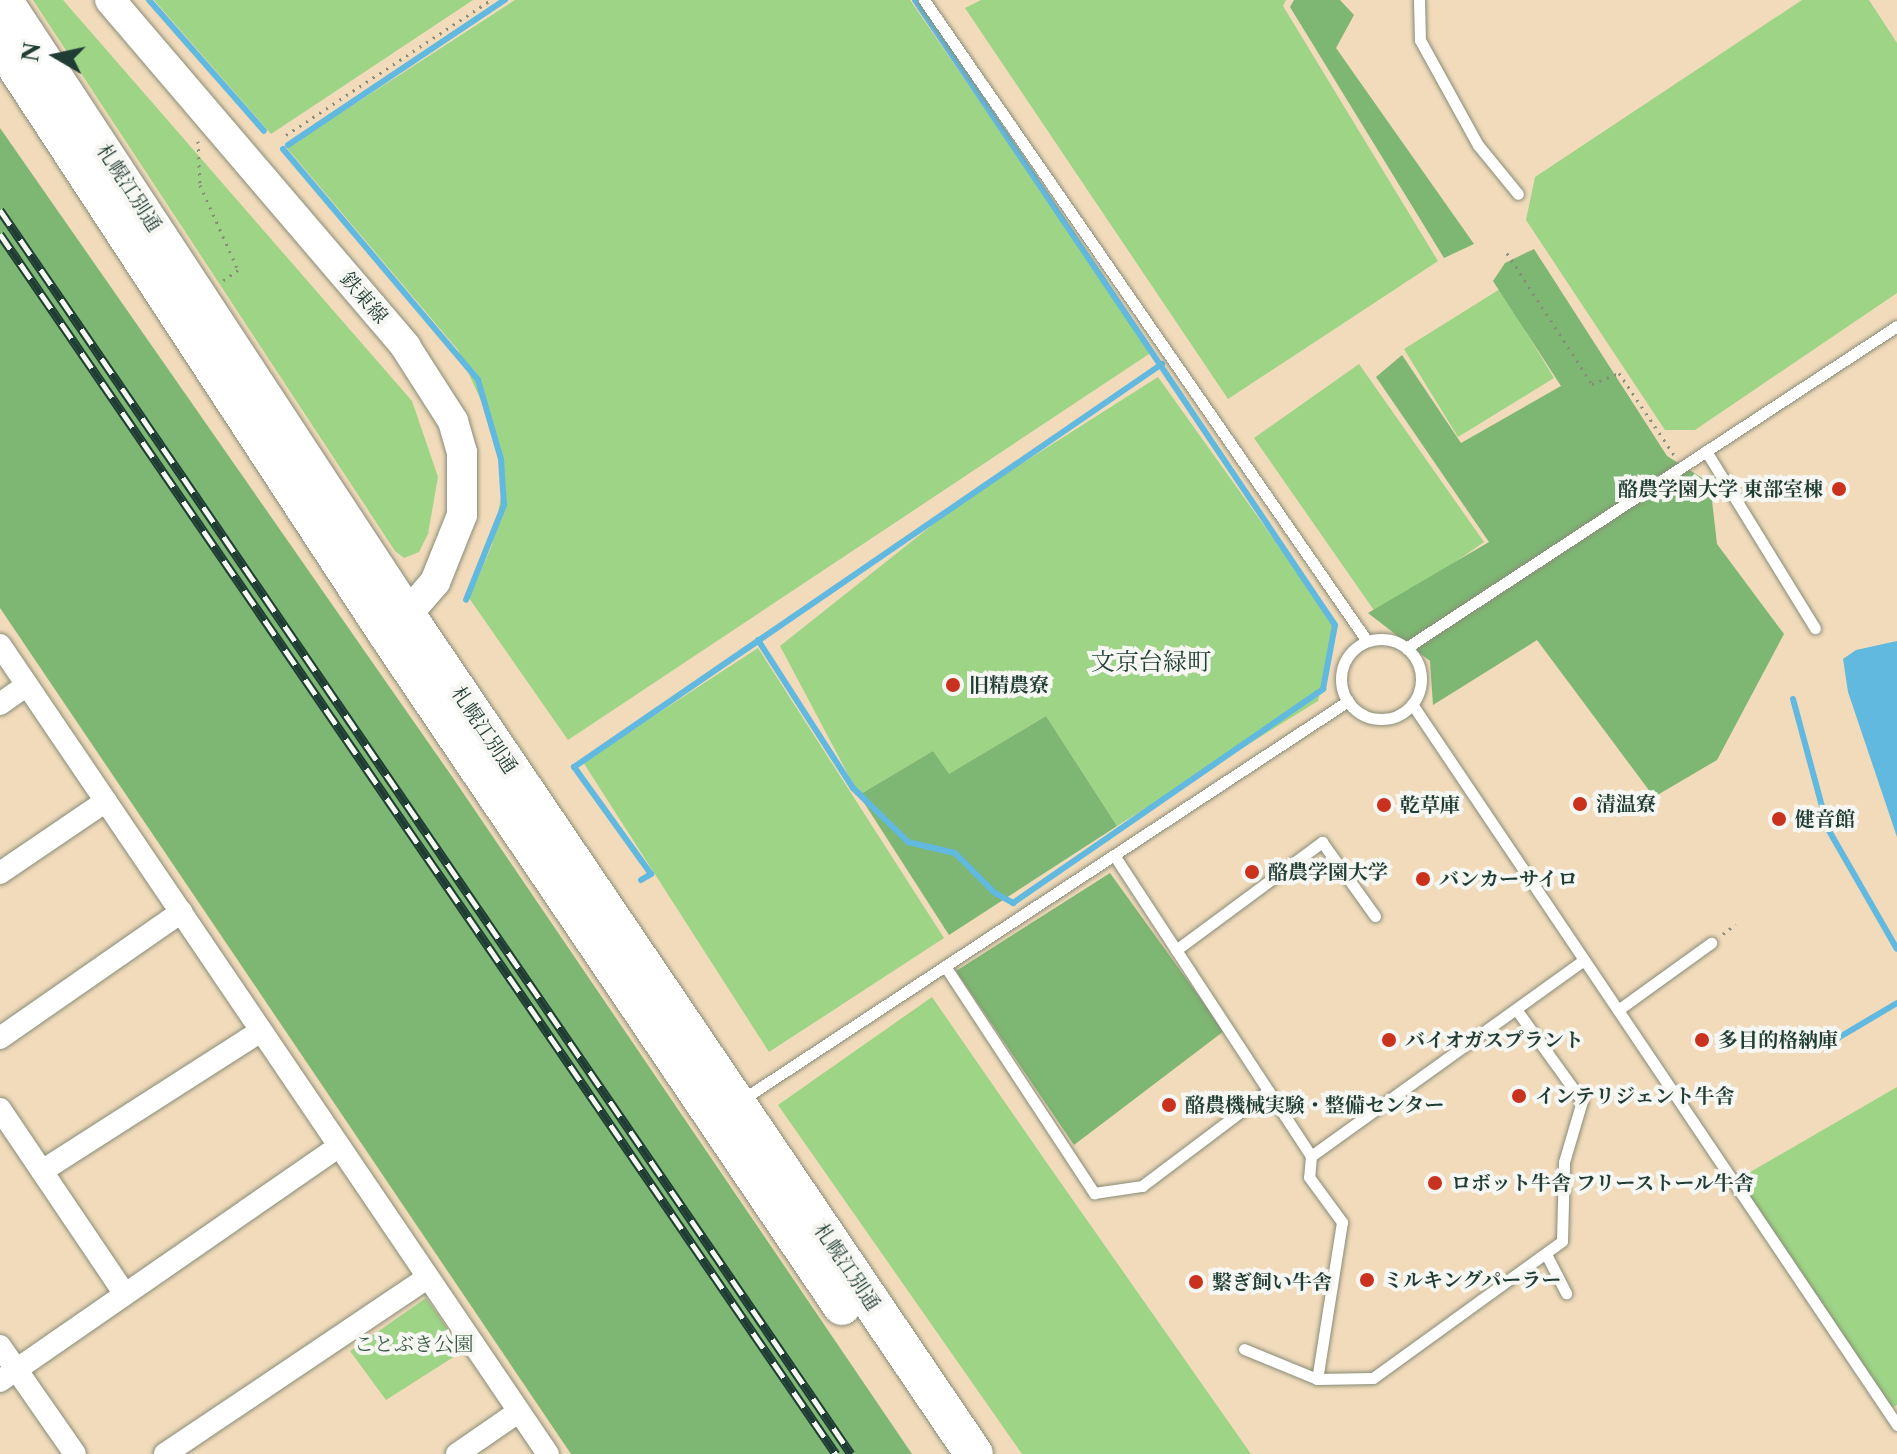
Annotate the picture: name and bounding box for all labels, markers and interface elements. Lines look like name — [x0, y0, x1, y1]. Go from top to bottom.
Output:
north arrow — [16, 16, 96, 96]
text: N — [17, 41, 47, 64]
street label: 札幌江別通 — [92, 140, 166, 236]
street label: 鉄東線 — [335, 267, 393, 329]
place label: 酪農学園大学 東部室棟 — [1618, 477, 1823, 501]
marker: 酪農学園大学 東部室棟 — [1830, 480, 1848, 498]
district label: 文京台緑町 — [1091, 648, 1211, 676]
place label: 旧精農寮 — [969, 673, 1049, 697]
marker: 旧精農寮 — [944, 676, 962, 694]
street label: 札幌江別通 — [446, 682, 522, 778]
place label: 清温寮 — [1596, 792, 1656, 816]
place label: 乾草庫 — [1400, 793, 1460, 817]
marker: 清温寮 — [1571, 795, 1589, 813]
marker: 乾草庫 — [1375, 796, 1393, 814]
place label: 健音館 — [1795, 807, 1855, 831]
marker: 健音館 — [1770, 810, 1788, 828]
place label: 酪農学園大学 — [1268, 860, 1388, 884]
marker: 酪農学園大学 — [1243, 863, 1261, 881]
place label: バンカーサイロ — [1439, 867, 1579, 891]
marker: バンカーサイロ — [1414, 870, 1432, 888]
place label: バイオガスプラント — [1405, 1028, 1585, 1052]
place label: 多目的格納庫 — [1718, 1028, 1838, 1052]
marker: バイオガスプラント — [1380, 1031, 1398, 1049]
marker: 多目的格納庫 — [1693, 1031, 1711, 1049]
place label: インテリジェント牛舎 — [1535, 1084, 1735, 1108]
marker: インテリジェント牛舎 — [1510, 1087, 1528, 1105]
place label: 酪農機械実験・整備センター — [1185, 1093, 1445, 1117]
marker: 酪農機械実験・整備センター — [1160, 1096, 1178, 1114]
place label: ロボット牛舎 フリーストール牛舎 — [1451, 1171, 1756, 1195]
marker: ロボット牛舎 フリーストール牛舎 — [1426, 1174, 1444, 1192]
street label: 札幌江別通 — [809, 1219, 885, 1315]
place label: ミルキングパーラー — [1383, 1268, 1563, 1292]
place label: 繋ぎ飼い牛舎 — [1212, 1270, 1332, 1294]
marker: ミルキングパーラー — [1358, 1271, 1376, 1289]
marker: 繋ぎ飼い牛舎 — [1187, 1273, 1205, 1291]
park label: ことぶき公園 — [354, 1332, 474, 1356]

